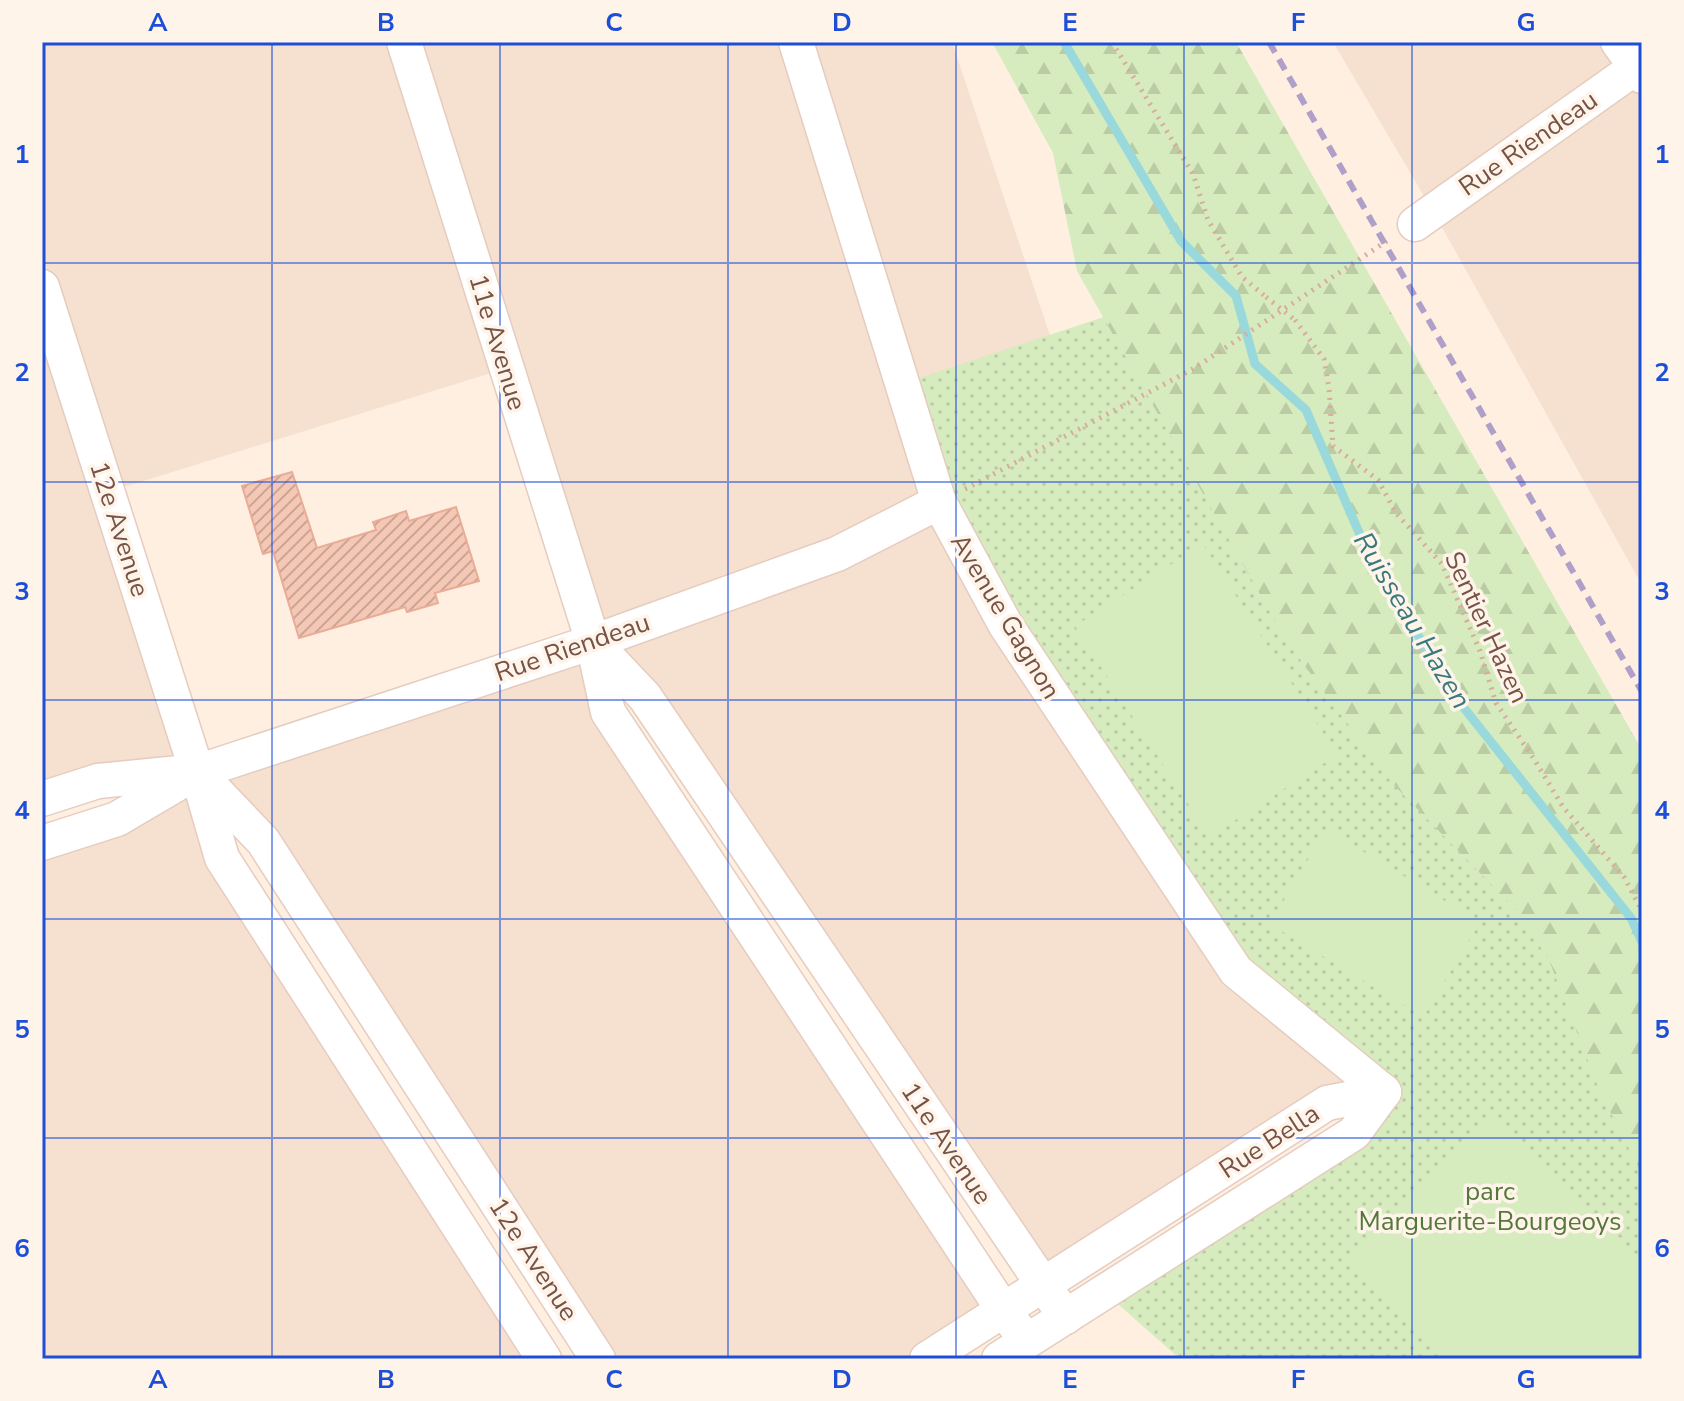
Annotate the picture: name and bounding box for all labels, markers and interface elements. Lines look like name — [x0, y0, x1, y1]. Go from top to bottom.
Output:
text: A — [148, 5, 168, 40]
text: B — [377, 5, 395, 40]
text: C — [605, 5, 623, 40]
text: D — [832, 5, 852, 40]
text: E — [1062, 5, 1078, 40]
text: F — [1291, 5, 1305, 40]
text: G — [1516, 5, 1536, 40]
street label: Rue Riendeau — [1452, 83, 1605, 204]
text: 1 — [14, 137, 30, 172]
text: 1 — [1654, 137, 1670, 172]
street label: 11e Avenue — [460, 270, 535, 414]
text: 2 — [14, 355, 30, 390]
text: 2 — [1654, 355, 1670, 390]
street label: 12e Avenue — [81, 457, 158, 601]
water label: Ruisseau Hazen — [1344, 525, 1480, 716]
street label: Avenue Gagnon — [942, 527, 1069, 705]
street label: Sentier Hazen — [1436, 546, 1537, 709]
text: 3 — [14, 574, 30, 609]
text: 3 — [1654, 574, 1670, 609]
street label: Rue Riendeau — [490, 605, 654, 690]
text: 4 — [14, 793, 30, 828]
text: 4 — [1654, 793, 1670, 828]
text: 5 — [14, 1012, 30, 1047]
text: 5 — [1654, 1012, 1670, 1047]
street label: 11e Avenue — [893, 1075, 1000, 1211]
street label: Rue Bella — [1212, 1096, 1326, 1187]
park label: parc Marguerite-Bourgeoys — [1359, 1174, 1621, 1239]
street label: 12e Avenue — [481, 1191, 586, 1328]
text: 6 — [14, 1231, 30, 1266]
text: 6 — [1654, 1231, 1670, 1266]
text: A — [148, 1362, 168, 1397]
text: B — [377, 1362, 395, 1397]
text: C — [605, 1362, 623, 1397]
text: D — [832, 1362, 852, 1397]
text: E — [1062, 1362, 1078, 1397]
text: F — [1291, 1362, 1305, 1397]
text: G — [1516, 1362, 1536, 1397]

